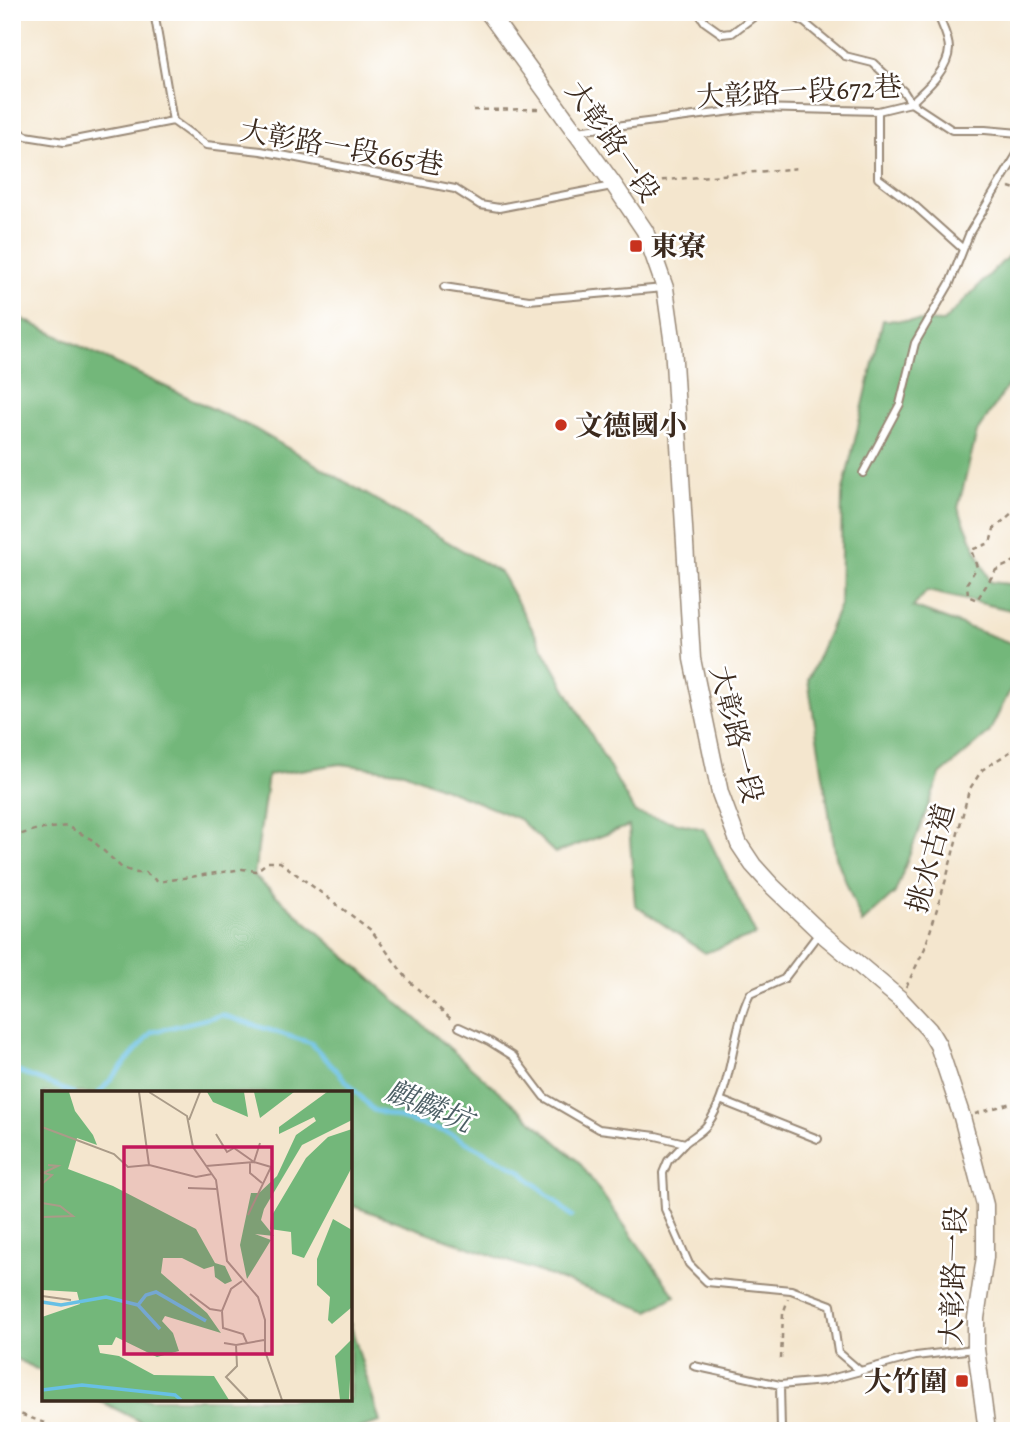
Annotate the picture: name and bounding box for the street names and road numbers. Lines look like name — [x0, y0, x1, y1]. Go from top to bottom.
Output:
street label: 大彰路一段672巷 — [695, 68, 903, 116]
street label: 大彰路一段 — [556, 73, 668, 210]
street label: 大彰路一段665巷 — [237, 111, 447, 185]
street label: 大彰路一段 — [701, 662, 771, 807]
street label: 挑水古道 — [898, 799, 964, 917]
street label: 大彰路一段 — [933, 1205, 975, 1347]

